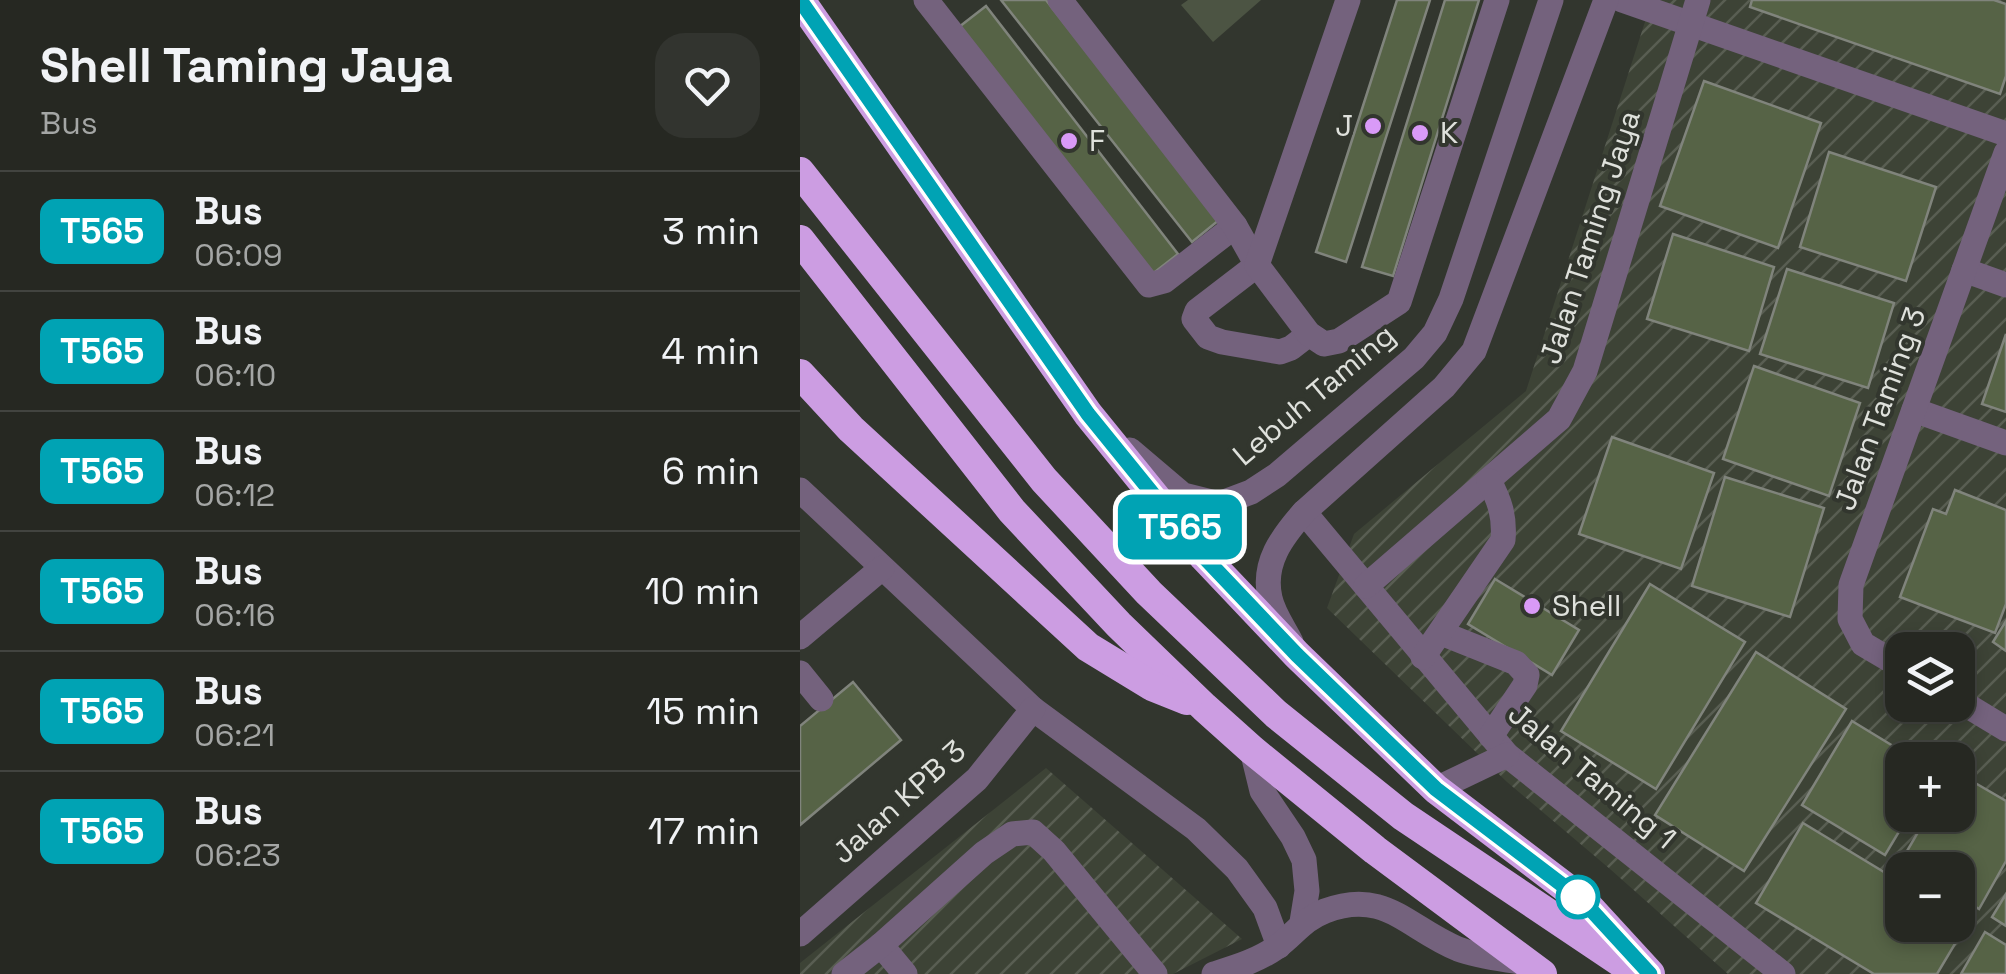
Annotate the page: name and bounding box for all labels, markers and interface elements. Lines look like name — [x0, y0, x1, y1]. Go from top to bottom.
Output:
button: heart — [655, 33, 760, 138]
text: Shell Taming Jaya — [40, 35, 453, 96]
text: Bus — [40, 103, 98, 143]
street label: Jalan Taming Jaya — [1530, 105, 1649, 369]
place label: J — [1335, 106, 1353, 145]
place label: K — [1440, 113, 1458, 152]
marker: J — [1362, 115, 1384, 137]
place label: F — [1089, 121, 1105, 160]
marker: K — [1409, 122, 1431, 144]
marker: F — [1058, 130, 1080, 152]
text: Bus — [194, 187, 263, 235]
text: 3 min — [662, 207, 760, 255]
text: T565 — [60, 209, 144, 253]
text: 06:09 — [194, 235, 283, 275]
street label: Jalan Taming 3 — [1825, 302, 1934, 516]
text: Bus — [194, 307, 263, 355]
street label: Lebuh Taming — [1224, 315, 1403, 474]
text: 4 min — [661, 327, 760, 375]
text: T565 — [60, 329, 144, 373]
text: 06:10 — [194, 355, 276, 395]
text: Bus — [194, 427, 263, 475]
text: 6 min — [662, 447, 760, 495]
text: T565 — [60, 449, 144, 493]
text: 06:12 — [194, 475, 275, 515]
line badge: T565 — [1110, 494, 1250, 560]
text: T565 — [1138, 505, 1222, 549]
text: Bus — [194, 547, 263, 595]
text: 10 min — [645, 567, 760, 615]
text: T565 — [60, 569, 144, 613]
place label: Shell — [1552, 586, 1621, 625]
text: 06:16 — [194, 595, 275, 635]
marker: Shell — [1521, 595, 1543, 617]
map controls — [1885, 632, 1975, 942]
button: layers — [1885, 632, 1975, 722]
text: Bus — [194, 667, 263, 715]
text: 15 min — [646, 687, 760, 735]
text: T565 — [60, 689, 144, 733]
street label: Jalan Taming 1 — [1500, 694, 1684, 857]
text: 06:21 — [194, 715, 275, 755]
street label: Jalan KPB 3 — [824, 731, 974, 872]
button: + — [1885, 742, 1975, 832]
text: Bus — [194, 787, 263, 835]
text: 17 min — [648, 807, 760, 855]
text: T565 — [60, 809, 144, 853]
text: 06:23 — [194, 835, 281, 875]
button: − — [1885, 852, 1975, 942]
unlabelled marker — [1557, 876, 1599, 918]

